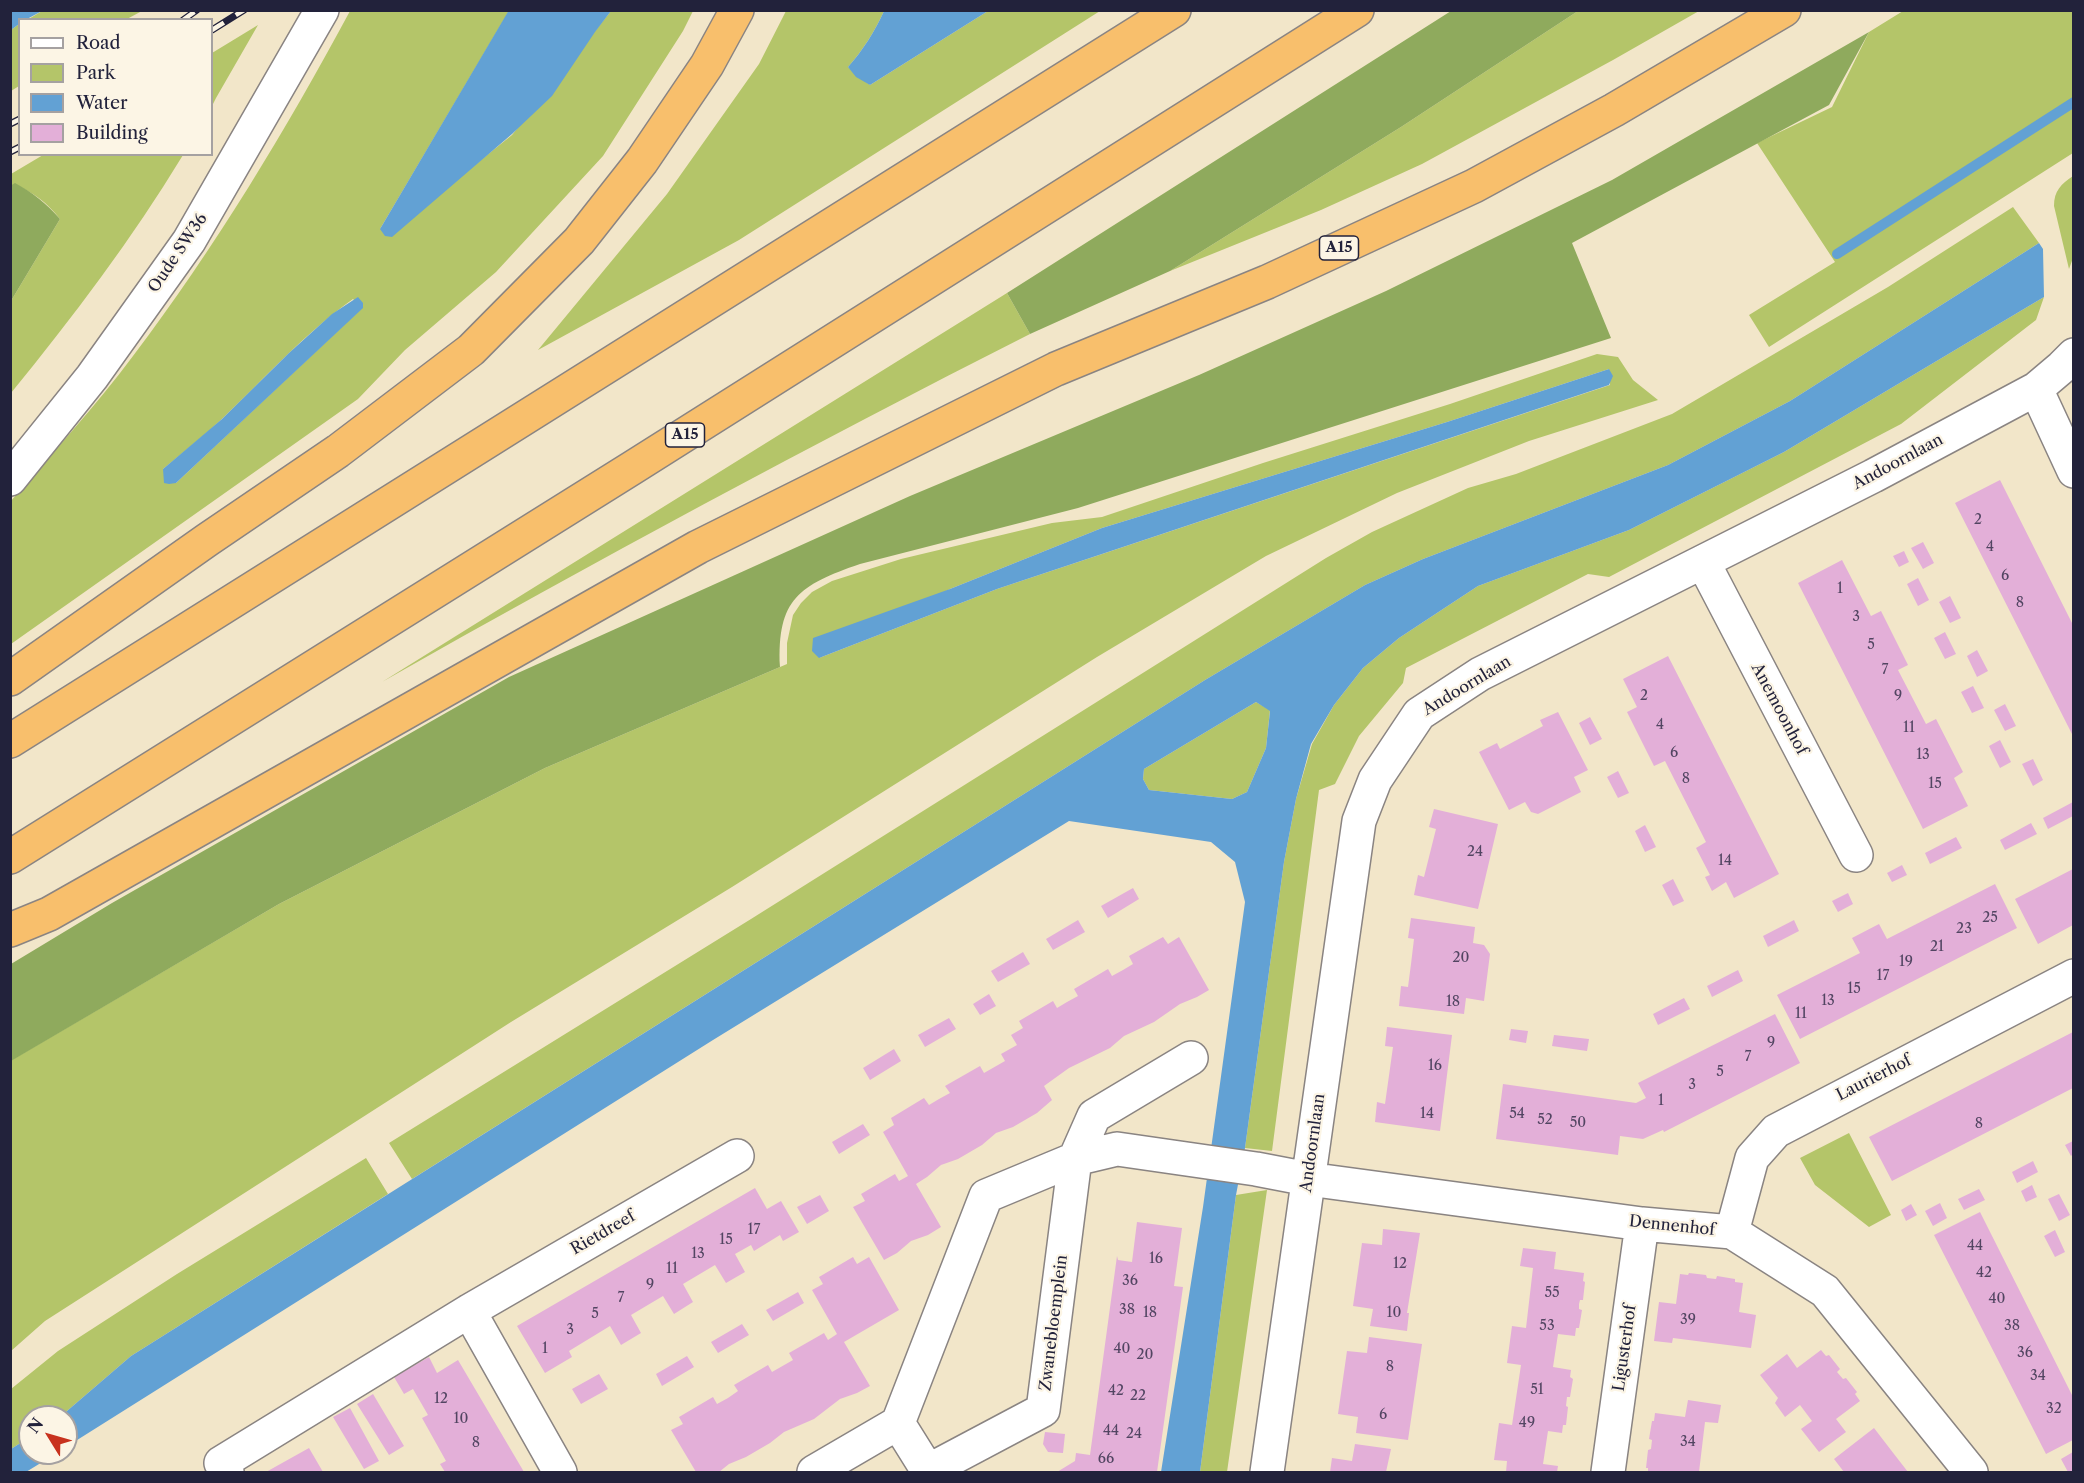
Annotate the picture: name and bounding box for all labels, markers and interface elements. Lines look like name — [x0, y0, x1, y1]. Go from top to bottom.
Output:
legend — [18, 18, 213, 156]
text: Road — [76, 32, 121, 54]
text: Park — [76, 62, 115, 84]
text: Water — [76, 92, 128, 114]
text: Building — [76, 122, 148, 144]
street label: Oude SW36 — [144, 210, 212, 296]
road number: A15 — [1320, 236, 1358, 260]
road number: A15 — [666, 423, 704, 447]
street label: Andoornlaan — [1850, 430, 1946, 494]
house number: 2 — [1974, 512, 1982, 528]
house number: 4 — [1986, 539, 1994, 555]
house number: 6 — [2001, 568, 2009, 584]
house number: 1 — [1837, 581, 1843, 597]
house number: 8 — [2016, 595, 2024, 611]
house number: 3 — [1852, 609, 1860, 625]
house number: 5 — [1867, 637, 1875, 653]
street label: Andoornlaan — [1419, 652, 1515, 720]
street label: Anemoonhof — [1747, 660, 1811, 758]
house number: 7 — [1882, 662, 1888, 678]
house number: 2 — [1640, 688, 1648, 704]
house number: 9 — [1894, 688, 1902, 704]
house number: 4 — [1656, 717, 1664, 733]
house number: 11 — [1903, 720, 1915, 736]
house number: 6 — [1670, 745, 1678, 761]
house number: 13 — [1916, 747, 1930, 763]
house number: 8 — [1682, 771, 1690, 787]
house number: 15 — [1928, 776, 1942, 792]
house number: 24 — [1467, 844, 1483, 860]
house number: 14 — [1718, 853, 1732, 869]
house number: 25 — [1982, 910, 1998, 926]
house number: 23 — [1956, 921, 1972, 937]
house number: 21 — [1930, 939, 1944, 955]
house number: 20 — [1453, 950, 1469, 966]
house number: 19 — [1899, 954, 1913, 970]
house number: 17 — [1877, 968, 1889, 984]
house number: 15 — [1847, 981, 1861, 997]
house number: 13 — [1821, 993, 1835, 1009]
house number: 18 — [1446, 994, 1460, 1010]
house number: 11 — [1795, 1006, 1807, 1022]
house number: 9 — [1767, 1035, 1775, 1051]
house number: 7 — [1745, 1049, 1751, 1065]
street label: Laurierhof — [1833, 1051, 1915, 1105]
house number: 16 — [1428, 1058, 1442, 1074]
house number: 5 — [1716, 1064, 1724, 1080]
house number: 3 — [1688, 1077, 1696, 1093]
street label: Andoornlaan — [1297, 1092, 1329, 1194]
house number: 1 — [1658, 1093, 1664, 1109]
house number: 14 — [1420, 1106, 1434, 1122]
house number: 54 — [1509, 1106, 1525, 1122]
house number: 52 — [1537, 1112, 1553, 1128]
house number: 50 — [1570, 1115, 1586, 1131]
house number: 8 — [1975, 1116, 1983, 1132]
street label: Rietdreef — [567, 1207, 639, 1259]
street label: Dennenhof — [1628, 1212, 1716, 1240]
house number: 17 — [748, 1222, 760, 1238]
house number: 15 — [719, 1232, 733, 1248]
house number: 44 — [1967, 1238, 1983, 1254]
house number: 13 — [691, 1246, 705, 1262]
house number: 16 — [1149, 1251, 1163, 1267]
street label: Zwanebloemplein — [1036, 1254, 1072, 1392]
house number: 12 — [1393, 1256, 1407, 1272]
house number: 11 — [666, 1261, 678, 1277]
house number: 42 — [1976, 1265, 1992, 1281]
house number: 36 — [1122, 1273, 1138, 1289]
house number: 9 — [646, 1277, 654, 1293]
house number: 55 — [1544, 1285, 1560, 1301]
house number: 7 — [618, 1290, 624, 1306]
house number: 40 — [1989, 1291, 2005, 1307]
house number: 38 — [1119, 1302, 1135, 1318]
street label: Ligusterhof — [1609, 1303, 1641, 1393]
house number: 18 — [1143, 1305, 1157, 1321]
house number: 10 — [1387, 1305, 1401, 1321]
house number: 5 — [591, 1306, 599, 1322]
house number: 39 — [1680, 1312, 1696, 1328]
house number: 53 — [1539, 1318, 1555, 1334]
house number: 38 — [2004, 1318, 2020, 1334]
house number: 3 — [566, 1322, 574, 1338]
house number: 1 — [542, 1341, 548, 1357]
house number: 40 — [1114, 1341, 1130, 1357]
house number: 36 — [2017, 1345, 2033, 1361]
house number: 20 — [1137, 1347, 1153, 1363]
house number: 8 — [1386, 1359, 1394, 1375]
house number: 34 — [2030, 1368, 2046, 1384]
house number: 51 — [1530, 1382, 1544, 1398]
house number: 42 — [1108, 1383, 1124, 1399]
house number: 22 — [1130, 1388, 1146, 1404]
house number: 12 — [434, 1391, 448, 1407]
house number: 32 — [2046, 1401, 2062, 1417]
north arrow — [18, 1405, 78, 1465]
house number: 6 — [1379, 1407, 1387, 1423]
house number: 10 — [454, 1411, 468, 1427]
text: N — [23, 1414, 47, 1437]
house number: 49 — [1519, 1415, 1535, 1431]
house number: 44 — [1103, 1423, 1119, 1439]
house number: 24 — [1126, 1426, 1142, 1442]
house number: 34 — [1680, 1434, 1696, 1450]
house number: 8 — [472, 1435, 480, 1451]
house number: 66 — [1098, 1451, 1114, 1467]

